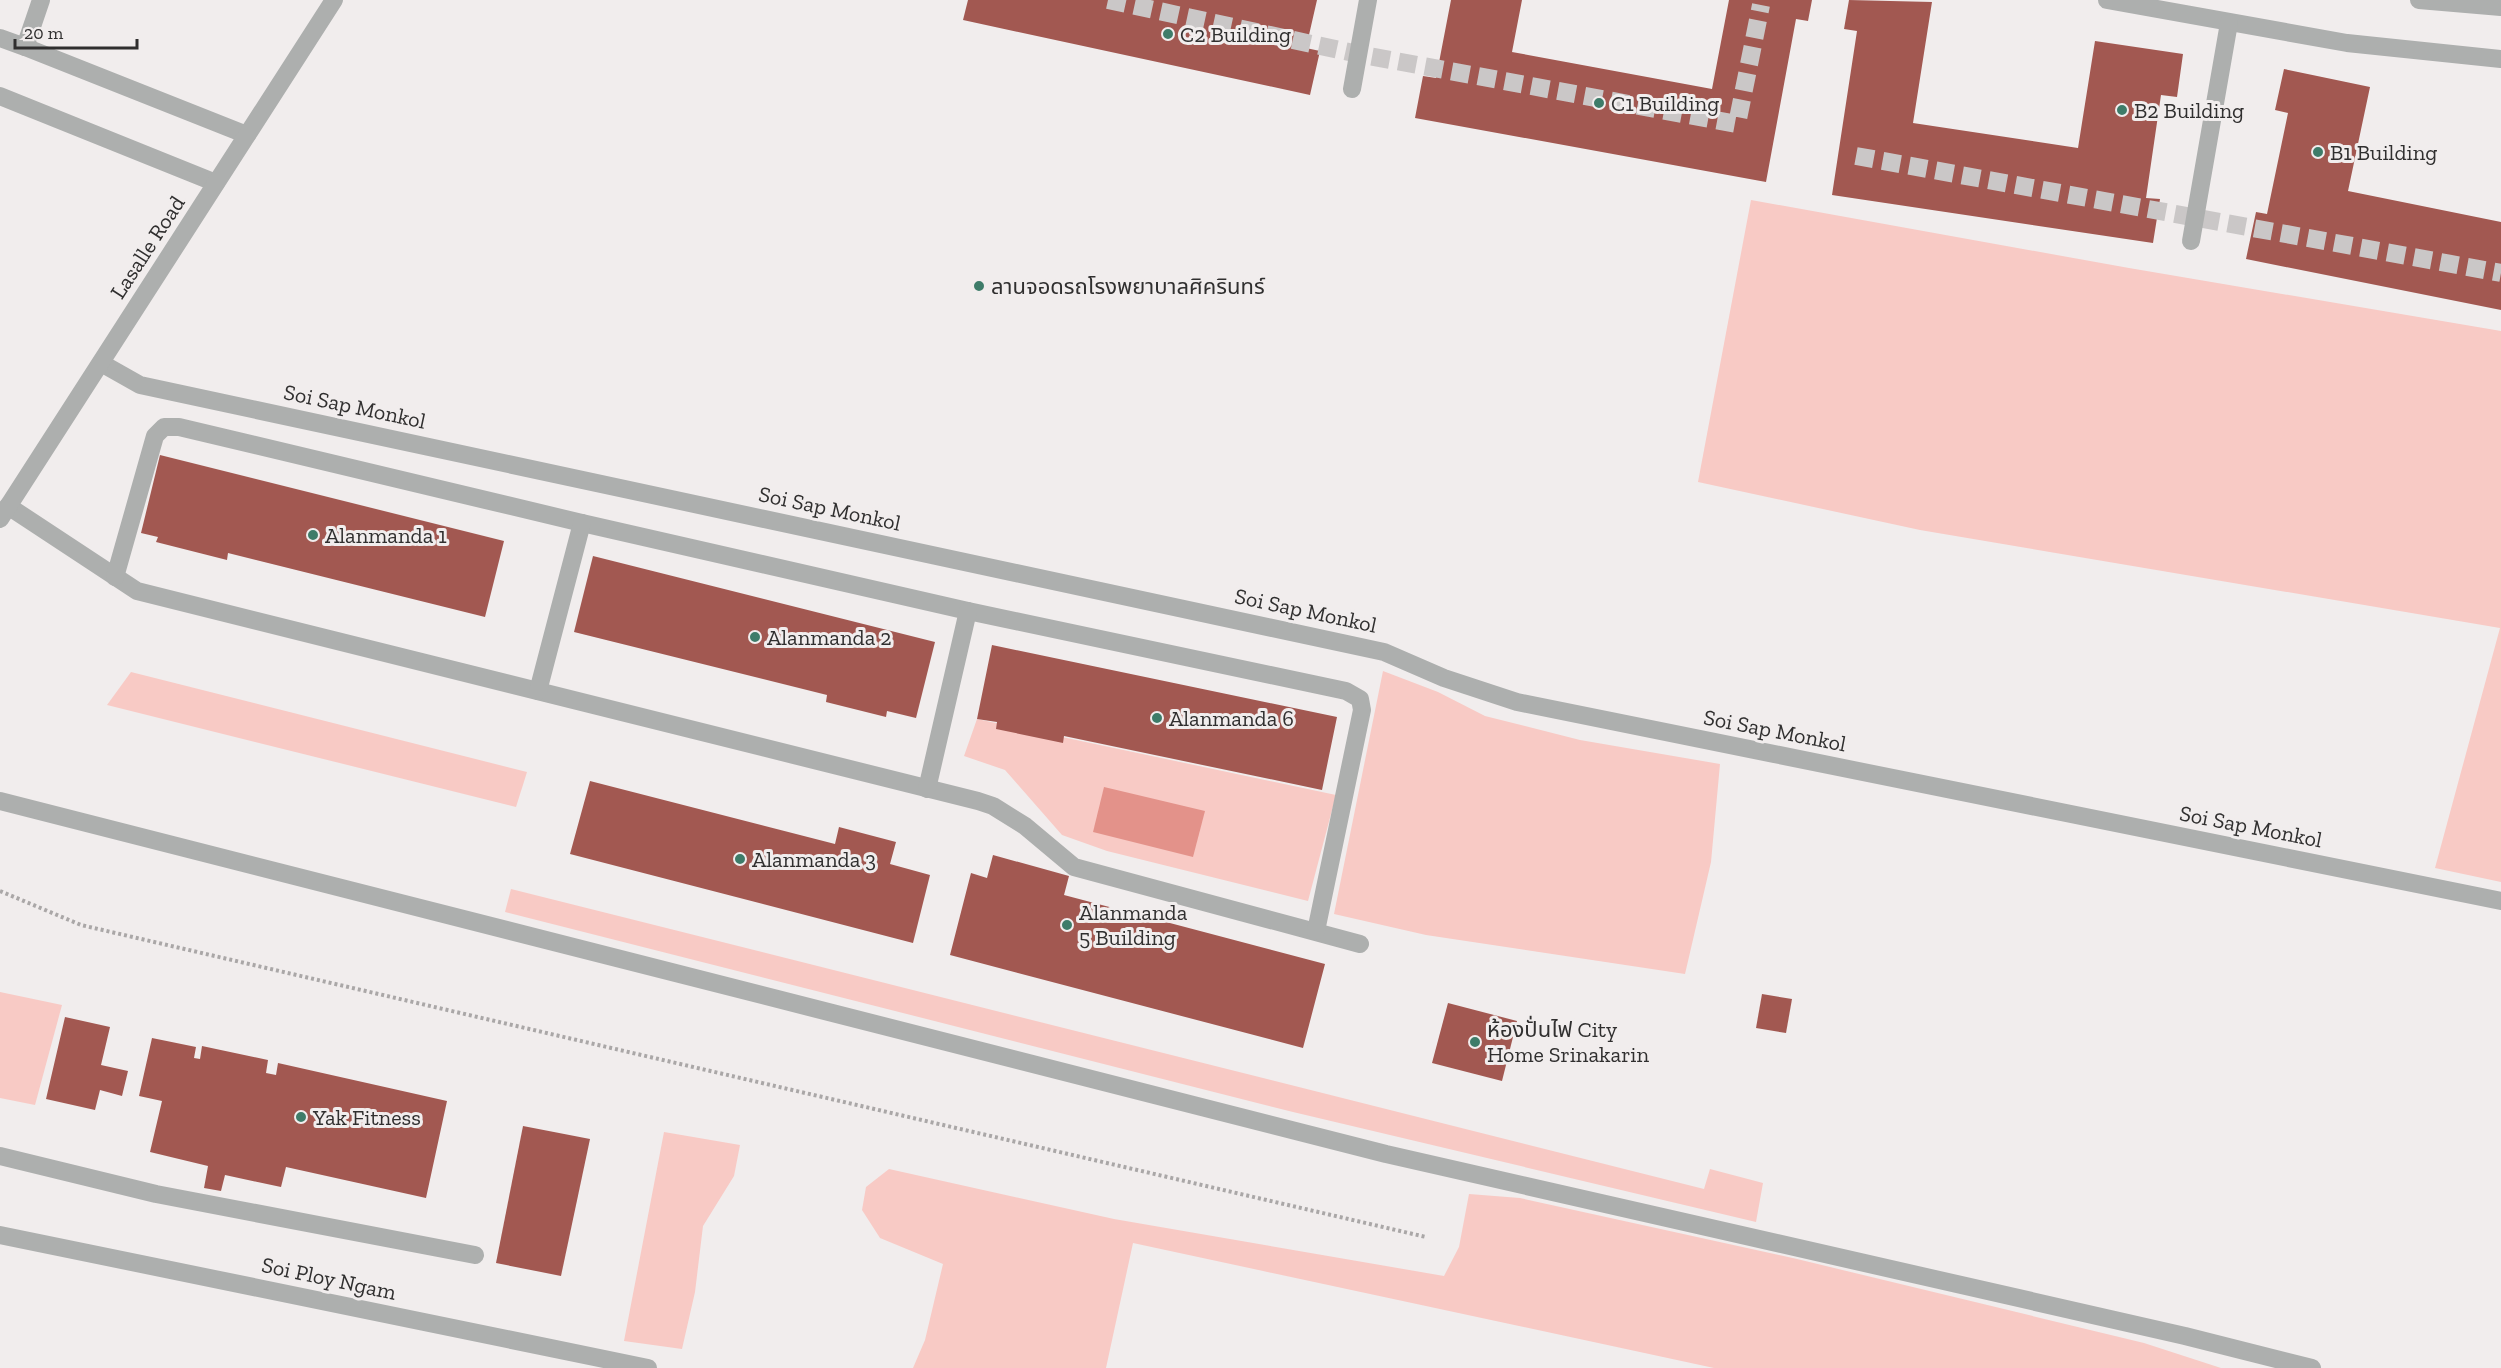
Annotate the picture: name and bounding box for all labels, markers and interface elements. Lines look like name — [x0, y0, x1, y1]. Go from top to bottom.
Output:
scale bar — [15, 12, 136, 50]
place label: C2 Building — [1180, 21, 1291, 48]
text: 20 m — [24, 22, 64, 44]
marker: C2 Building — [1161, 27, 1175, 41]
place label: C1 Building — [1611, 90, 1719, 117]
marker: C1 Building — [1592, 96, 1606, 110]
place label: B2 Building — [2134, 97, 2244, 124]
marker: B2 Building — [2115, 103, 2129, 117]
place label: B1 Building — [2330, 139, 2437, 166]
marker: B1 Building — [2311, 145, 2325, 159]
street label: Lasalle Road — [104, 191, 191, 304]
place label: ลานจอดรถโรงพยาบาลศิครินทร์ — [991, 273, 1266, 300]
marker: ลานจอดรถโรงพยาบาลศิครินทร์ — [972, 279, 986, 293]
street label: Soi Sap Monkol — [281, 378, 429, 435]
street label: Soi Sap Monkol — [756, 480, 904, 537]
place label: Alanmanda 1 — [325, 522, 447, 549]
marker: Alanmanda 1 — [306, 528, 320, 542]
street label: Soi Sap Monkol — [1232, 582, 1380, 639]
place label: Alanmanda 2 — [767, 624, 892, 651]
marker: Alanmanda 2 — [748, 630, 762, 644]
street label: Soi Sap Monkol — [1701, 703, 1849, 758]
place label: Alanmanda 6 — [1169, 705, 1294, 732]
marker: Alanmanda 6 — [1150, 711, 1164, 725]
street label: Soi Sap Monkol — [2177, 799, 2325, 854]
place label: Alanmanda 3 — [752, 846, 876, 873]
marker: Alanmanda 3 — [733, 852, 747, 866]
place label: Alanmanda 5 Building — [1079, 899, 1188, 951]
marker: Alanmanda 5 Building — [1060, 918, 1074, 932]
place label: ห้องปั่นไฟ City Home Srinakarin — [1487, 1015, 1650, 1068]
marker: ห้องปั่นไฟ City Home Srinakarin — [1468, 1035, 1482, 1049]
place label: Yak Fitness — [312, 1104, 421, 1131]
marker: Yak Fitness — [294, 1110, 308, 1124]
street label: Soi Ploy Ngam — [259, 1251, 399, 1306]

